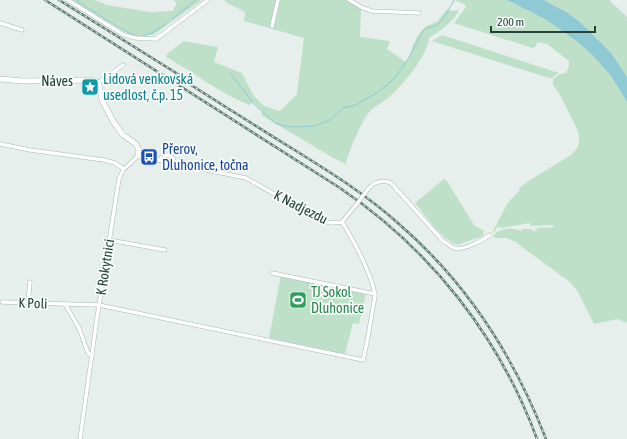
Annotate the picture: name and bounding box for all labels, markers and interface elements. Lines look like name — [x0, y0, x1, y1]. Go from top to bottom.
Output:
scale bar — [491, 8, 595, 34]
text: 200 m — [497, 15, 524, 29]
place label: Lidová venkovská usedlost, č.p. 15 — [103, 71, 193, 103]
street label: Náves — [41, 73, 73, 89]
place icon: Lidová venkovská usedlost, č.p. 15 — [80, 77, 100, 97]
place label: Přerov, Dluhonice, točna — [162, 141, 249, 173]
bus stop icon: Přerov, Dluhonice, točna — [139, 147, 159, 167]
street label: K Nadjezdu — [272, 187, 330, 227]
street label: K Rokytnici — [93, 238, 117, 296]
place label: TJ Sokol Dluhonice — [311, 284, 364, 316]
sports icon: TJ Sokol Dluhonice — [288, 290, 308, 310]
street label: K Poli — [18, 294, 48, 312]

